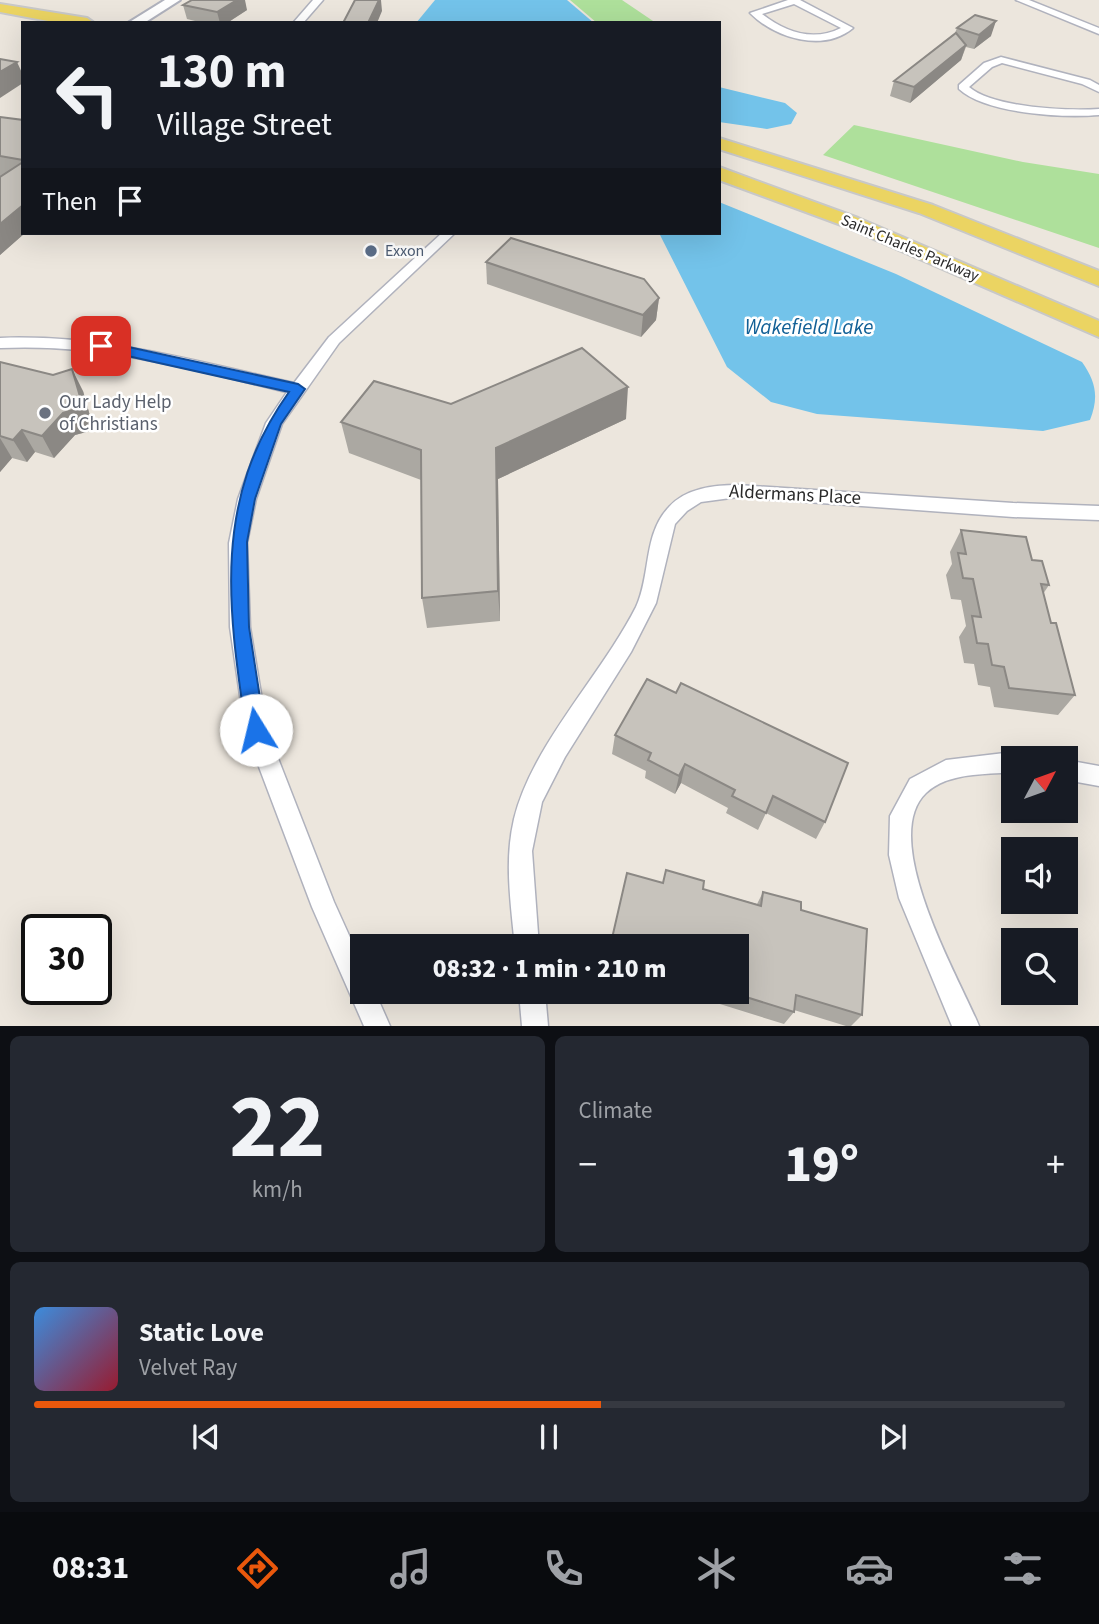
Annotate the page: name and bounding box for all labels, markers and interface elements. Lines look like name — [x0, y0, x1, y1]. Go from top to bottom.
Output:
text: 130 m — [157, 37, 286, 107]
icon: left — [42, 49, 133, 140]
text: Village Street — [157, 102, 332, 148]
icon: arrive — [111, 182, 149, 220]
text: Then — [42, 183, 97, 220]
street label: Saint Charles Parkway — [838, 209, 983, 287]
place label: Exxon — [385, 240, 424, 262]
marker: Exxon — [363, 243, 379, 259]
water label: Wakefield Lake — [745, 312, 873, 342]
pin — [71, 316, 131, 376]
icon: arrive — [82, 327, 120, 365]
place label: Our Lady Help of Christians — [59, 389, 172, 438]
marker: Our Lady Help of Christians — [37, 405, 53, 421]
street label: Aldermans Place — [728, 478, 862, 512]
position arrow — [219, 693, 293, 767]
north arrow — [1001, 746, 1078, 822]
map controls — [1001, 746, 1078, 1005]
button: sound — [1001, 837, 1078, 914]
speed limit sign: 30 — [21, 914, 112, 1005]
button: search — [1001, 928, 1078, 1005]
text: 08:32 · 1 min · 210 m — [433, 950, 666, 987]
text: 22 — [229, 1063, 325, 1192]
text: Climate — [579, 1094, 652, 1127]
text: 19° — [784, 1128, 859, 1202]
text: − — [579, 1138, 597, 1192]
text: + — [1046, 1138, 1065, 1192]
text: km/h — [252, 1173, 303, 1206]
text: Static Love — [139, 1314, 264, 1351]
text: Velvet Ray — [139, 1351, 237, 1384]
icon: previous — [187, 1418, 225, 1456]
icon: pause — [530, 1418, 568, 1456]
icon: next — [874, 1418, 912, 1456]
icon: directions — [233, 1544, 282, 1593]
icon: music — [386, 1544, 435, 1593]
icon: phone — [539, 1544, 588, 1593]
icon: climate — [692, 1544, 741, 1593]
icon: car — [845, 1544, 894, 1593]
icon: filters — [998, 1544, 1047, 1593]
text: 08:31 — [52, 1545, 129, 1591]

